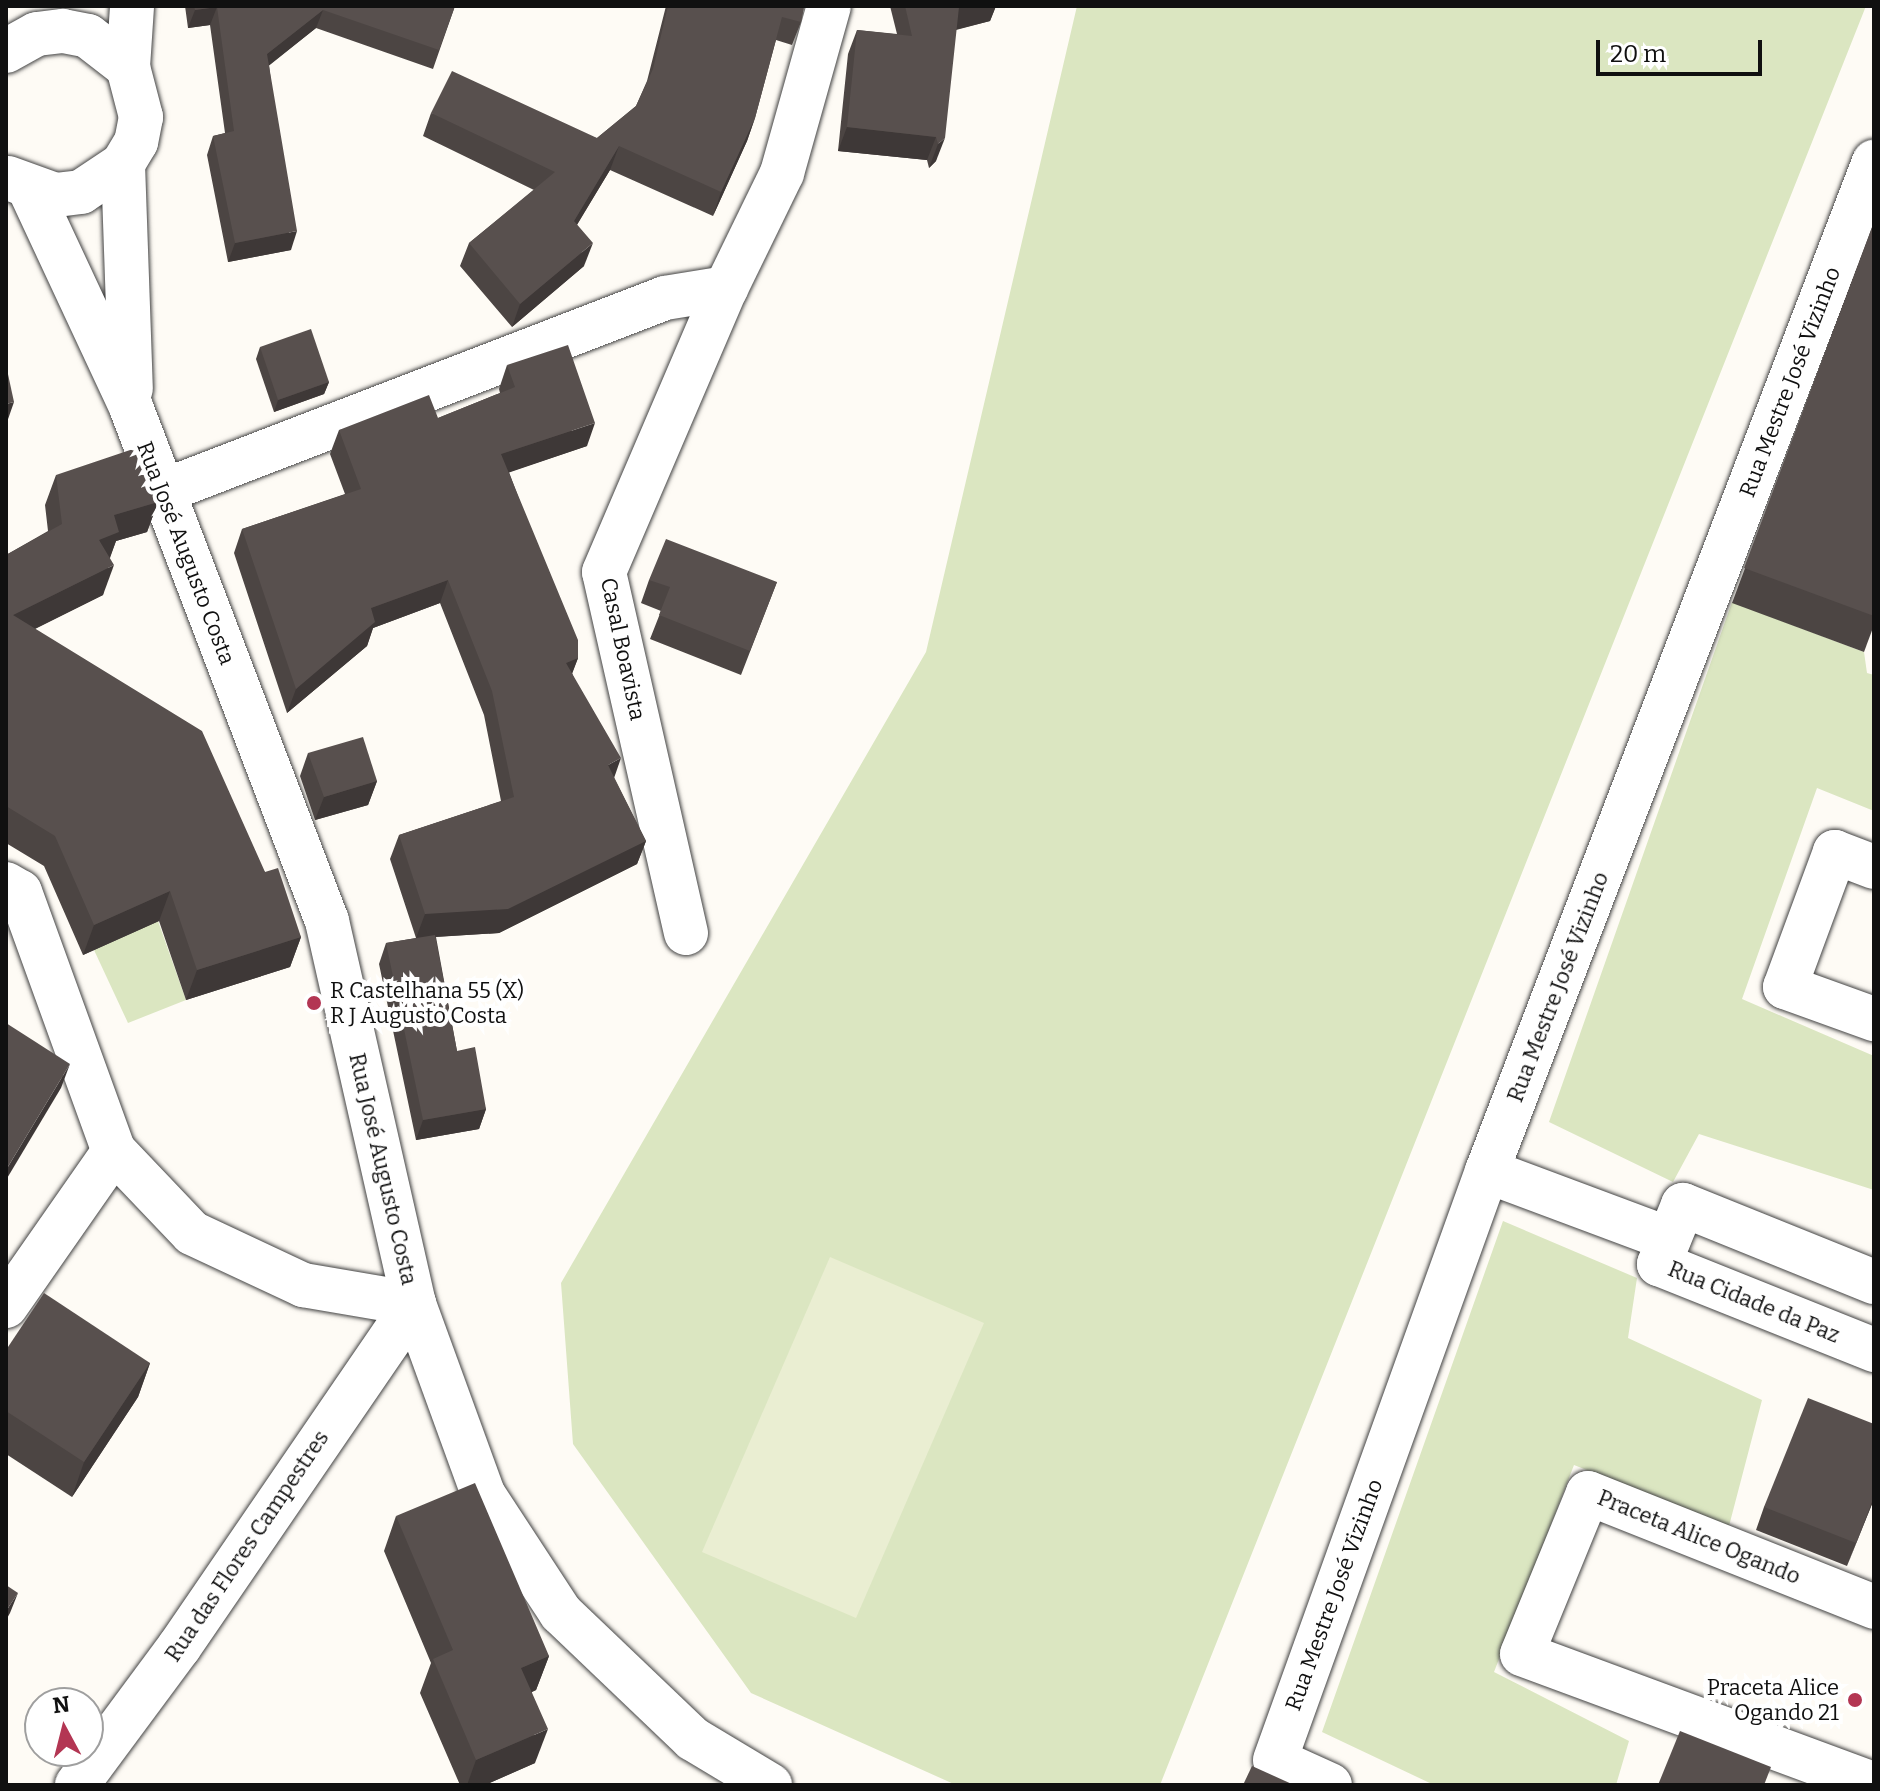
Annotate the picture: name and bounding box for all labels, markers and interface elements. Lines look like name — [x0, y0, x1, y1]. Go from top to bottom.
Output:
scale bar — [1600, 24, 1766, 74]
text: 20 m — [1610, 40, 1666, 68]
street label: Rua Mestre José Vizinho — [1734, 263, 1846, 501]
street label: Rua José Augusto Costa — [131, 438, 241, 668]
street label: Casal Boavista — [595, 575, 651, 723]
street label: Rua Mestre José Vizinho — [1502, 868, 1614, 1106]
place label: R Castelhana 55 (X) R J Augusto Costa — [330, 977, 524, 1028]
marker: R Castelhana 55 (X) R J Augusto Costa — [305, 994, 323, 1012]
street label: Rua José Augusto Costa — [343, 1051, 423, 1287]
street label: Rua Cidade da Paz — [1664, 1255, 1844, 1349]
street label: Rua das Flores Campestres — [160, 1425, 334, 1667]
street label: Rua Mestre José Vizinho — [1280, 1476, 1388, 1714]
street label: Praceta Alice Ogando — [1594, 1484, 1804, 1590]
place label: Praceta Alice Ogando 21 — [1707, 1674, 1839, 1726]
north arrow — [24, 1687, 104, 1767]
text: N — [51, 1690, 71, 1719]
marker: Praceta Alice Ogando 21 — [1846, 1691, 1864, 1709]

